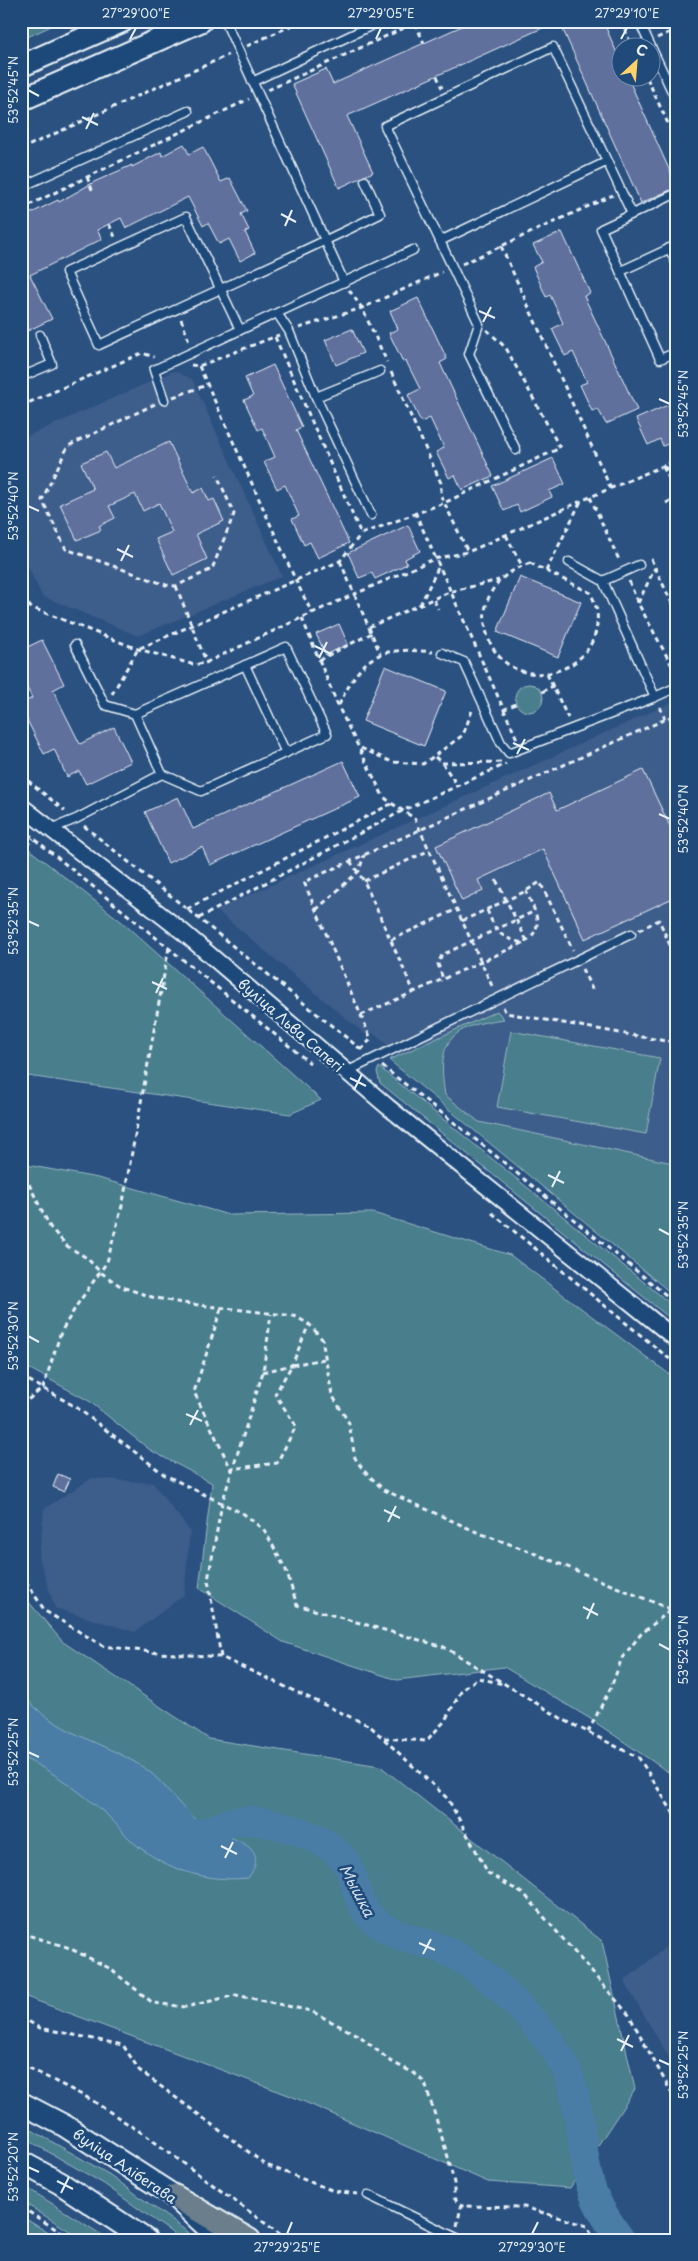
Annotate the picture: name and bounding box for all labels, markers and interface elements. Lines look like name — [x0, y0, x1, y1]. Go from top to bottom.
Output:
text: 27°29'00"E — [102, 4, 170, 22]
text: 27°29'05"E — [347, 4, 415, 22]
text: 27°29'10"E — [594, 4, 660, 22]
north arrow — [610, 38, 660, 88]
text: С — [633, 38, 651, 62]
text: 53°52'45"N — [4, 56, 22, 124]
text: 53°52'45"N — [674, 370, 692, 438]
text: 53°52'40"N — [4, 471, 22, 541]
text: 53°52'40"N — [674, 784, 692, 854]
text: 53°52'35"N — [4, 887, 22, 955]
street label: вуліца Льва Сапегі — [234, 973, 348, 1077]
text: 53°52'35"N — [674, 1201, 692, 1269]
text: 53°52'30"N — [4, 1301, 22, 1371]
text: 53°52'30"N — [674, 1615, 692, 1685]
text: 53°52'25"N — [4, 1717, 22, 1787]
water label: Мышка — [335, 1860, 382, 1921]
text: 53°52'25"N — [674, 2030, 692, 2100]
street label: вуліца Алібегава — [69, 2123, 181, 2209]
text: 53°52'20"N — [4, 2132, 22, 2202]
text: 27°29'25"E — [253, 2238, 321, 2256]
text: 27°29'30"E — [498, 2238, 566, 2256]

